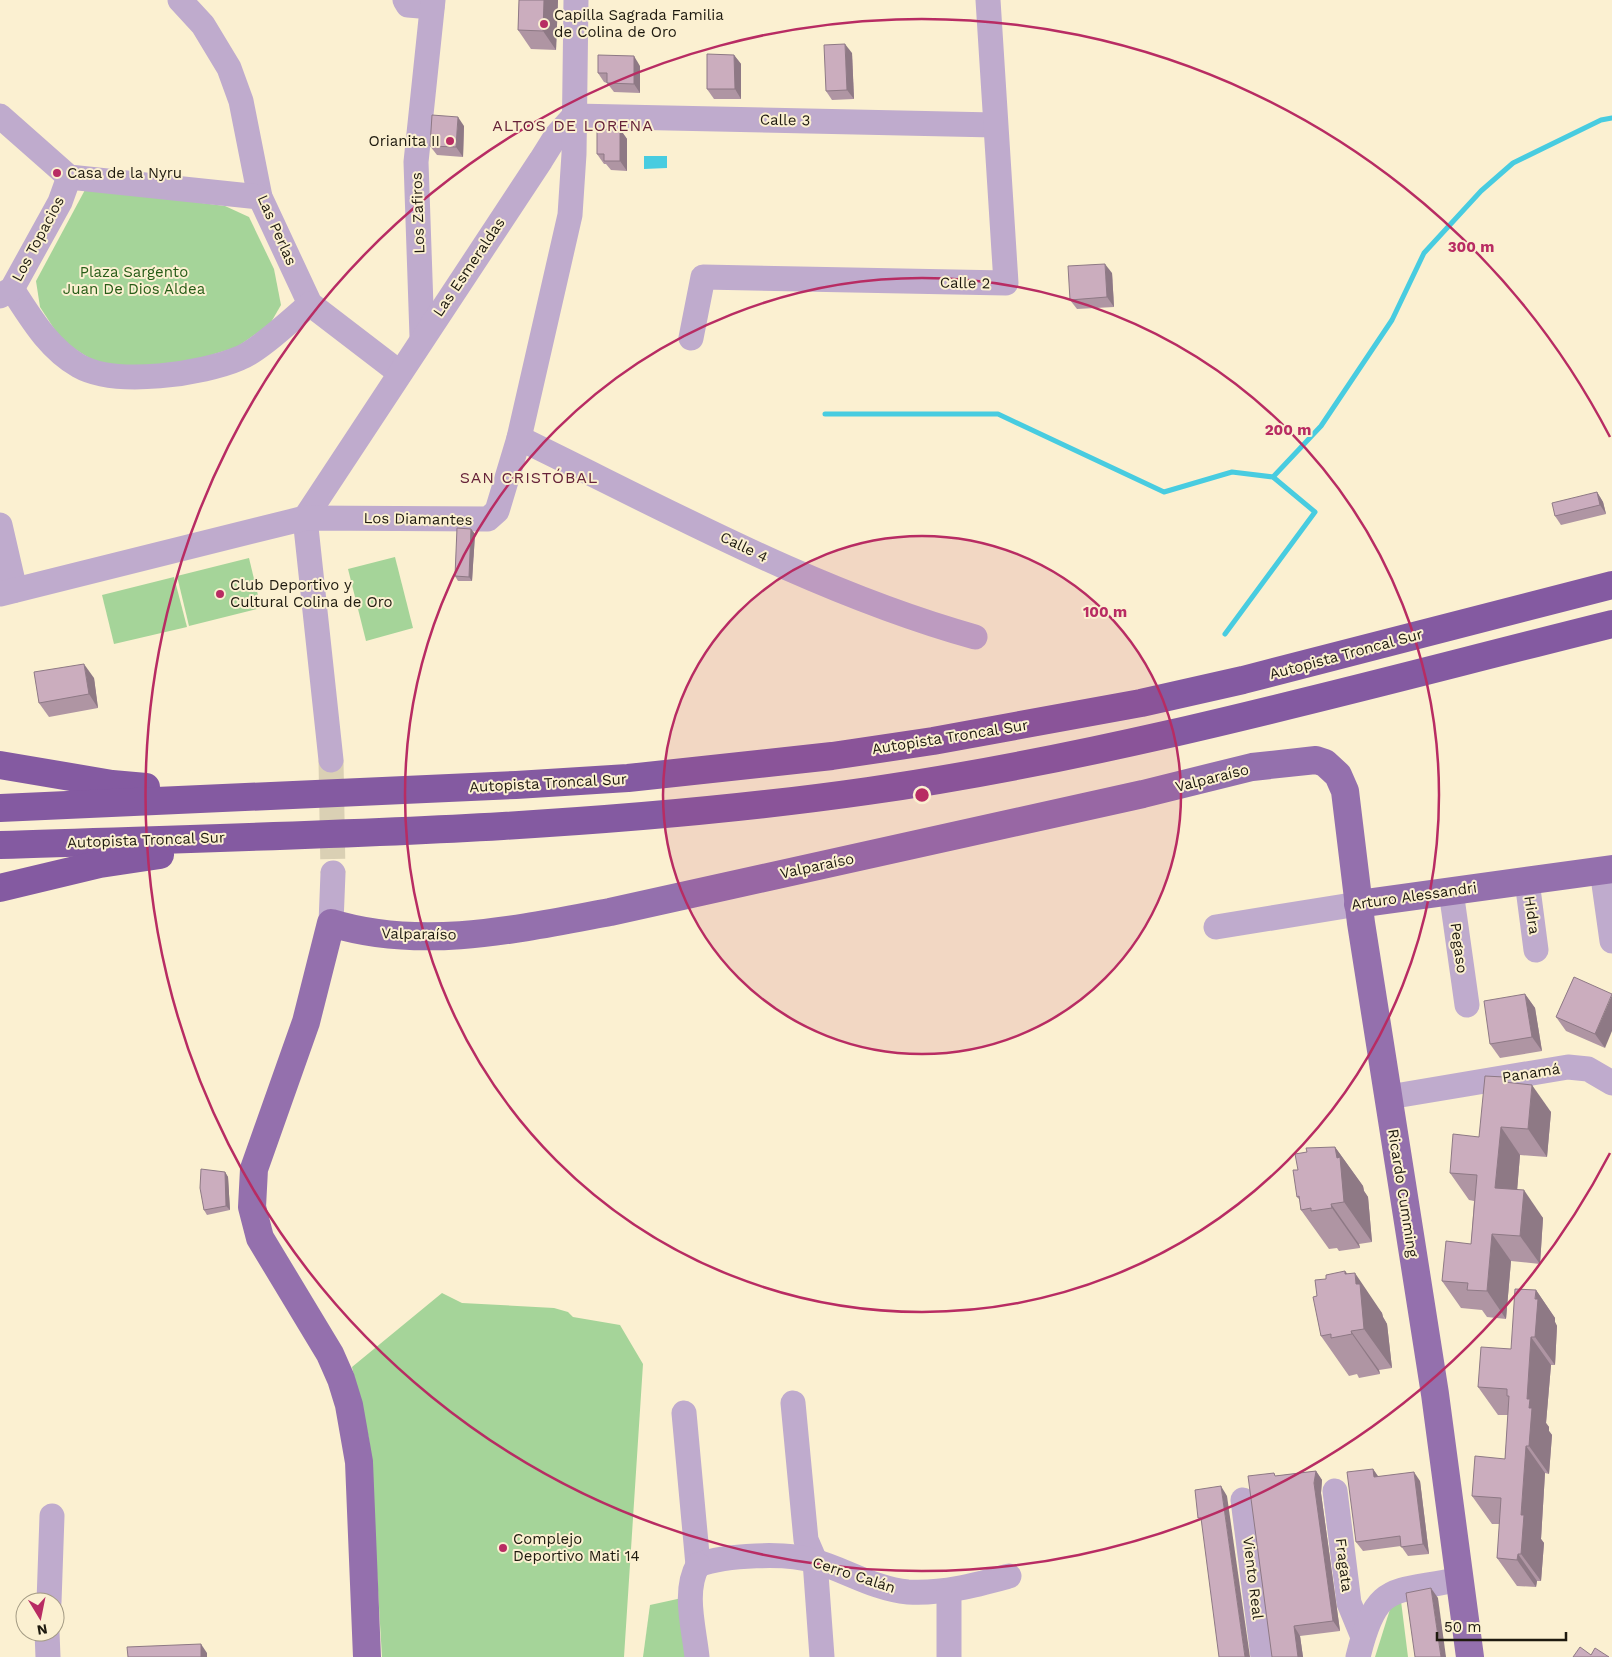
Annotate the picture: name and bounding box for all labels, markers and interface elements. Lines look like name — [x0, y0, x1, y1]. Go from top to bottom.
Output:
place label: Capilla Sagrada Familia de Colina de Oro — [554, 6, 724, 41]
marker: Capilla Sagrada Familia de Colina de Oro — [538, 18, 550, 30]
street label: Calle 3 — [760, 111, 810, 129]
district label: ALTOS DE LORENA — [492, 116, 654, 135]
place label: Orianita II — [369, 132, 440, 150]
marker: Orianita II — [444, 135, 456, 147]
place label: Casa de la Nyru — [67, 164, 182, 182]
marker: Casa de la Nyru — [51, 167, 63, 179]
street label: Los Zafiros — [408, 172, 428, 254]
street label: Las Perlas — [253, 192, 301, 268]
street label: Los Topacios — [8, 193, 68, 285]
street label: Las Esmeraldas — [429, 214, 509, 320]
text: 300 m — [1448, 238, 1494, 256]
park label: Plaza Sargento Juan De Dios Aldea — [63, 263, 206, 298]
street label: Calle 2 — [940, 274, 990, 292]
text: 200 m — [1265, 421, 1311, 439]
district label: SAN CRISTÓBAL — [460, 468, 598, 487]
street label: Los Diamantes — [363, 509, 473, 529]
street label: Calle 4 — [717, 528, 771, 566]
place label: Club Deportivo y Cultural Colina de Oro — [230, 576, 393, 611]
marker: Club Deportivo y Cultural Colina de Oro — [214, 588, 226, 600]
text: 100 m — [1083, 603, 1127, 621]
street label: Autopista Troncal Sur — [1267, 625, 1425, 683]
street label: Autopista Troncal Sur — [871, 716, 1029, 758]
street label: Valparaíso — [1173, 760, 1251, 796]
street label: Autopista Troncal Sur — [469, 770, 627, 796]
centre of rings — [913, 786, 931, 804]
street label: Autopista Troncal Sur — [67, 828, 225, 852]
street label: Valparaíso — [778, 849, 856, 883]
street label: Arturo Alessandri — [1350, 878, 1478, 914]
street label: Hidra — [1520, 895, 1544, 936]
street label: Pegaso — [1447, 921, 1471, 975]
street label: Valparaíso — [381, 924, 457, 944]
street label: Panamá — [1501, 1059, 1562, 1086]
street label: Ricardo Cumming — [1384, 1128, 1422, 1258]
place label: Complejo Deportivo Mati 14 — [513, 1530, 640, 1565]
street label: Viento Real — [1239, 1536, 1267, 1621]
street label: Fragata — [1332, 1537, 1356, 1593]
marker: Complejo Deportivo Mati 14 — [497, 1542, 509, 1554]
street label: Cerro Calán — [810, 1553, 898, 1597]
north arrow — [15, 1592, 65, 1642]
scale bar — [1437, 1610, 1566, 1642]
text: 50 m — [1444, 1618, 1481, 1636]
text: N — [36, 1621, 49, 1639]

